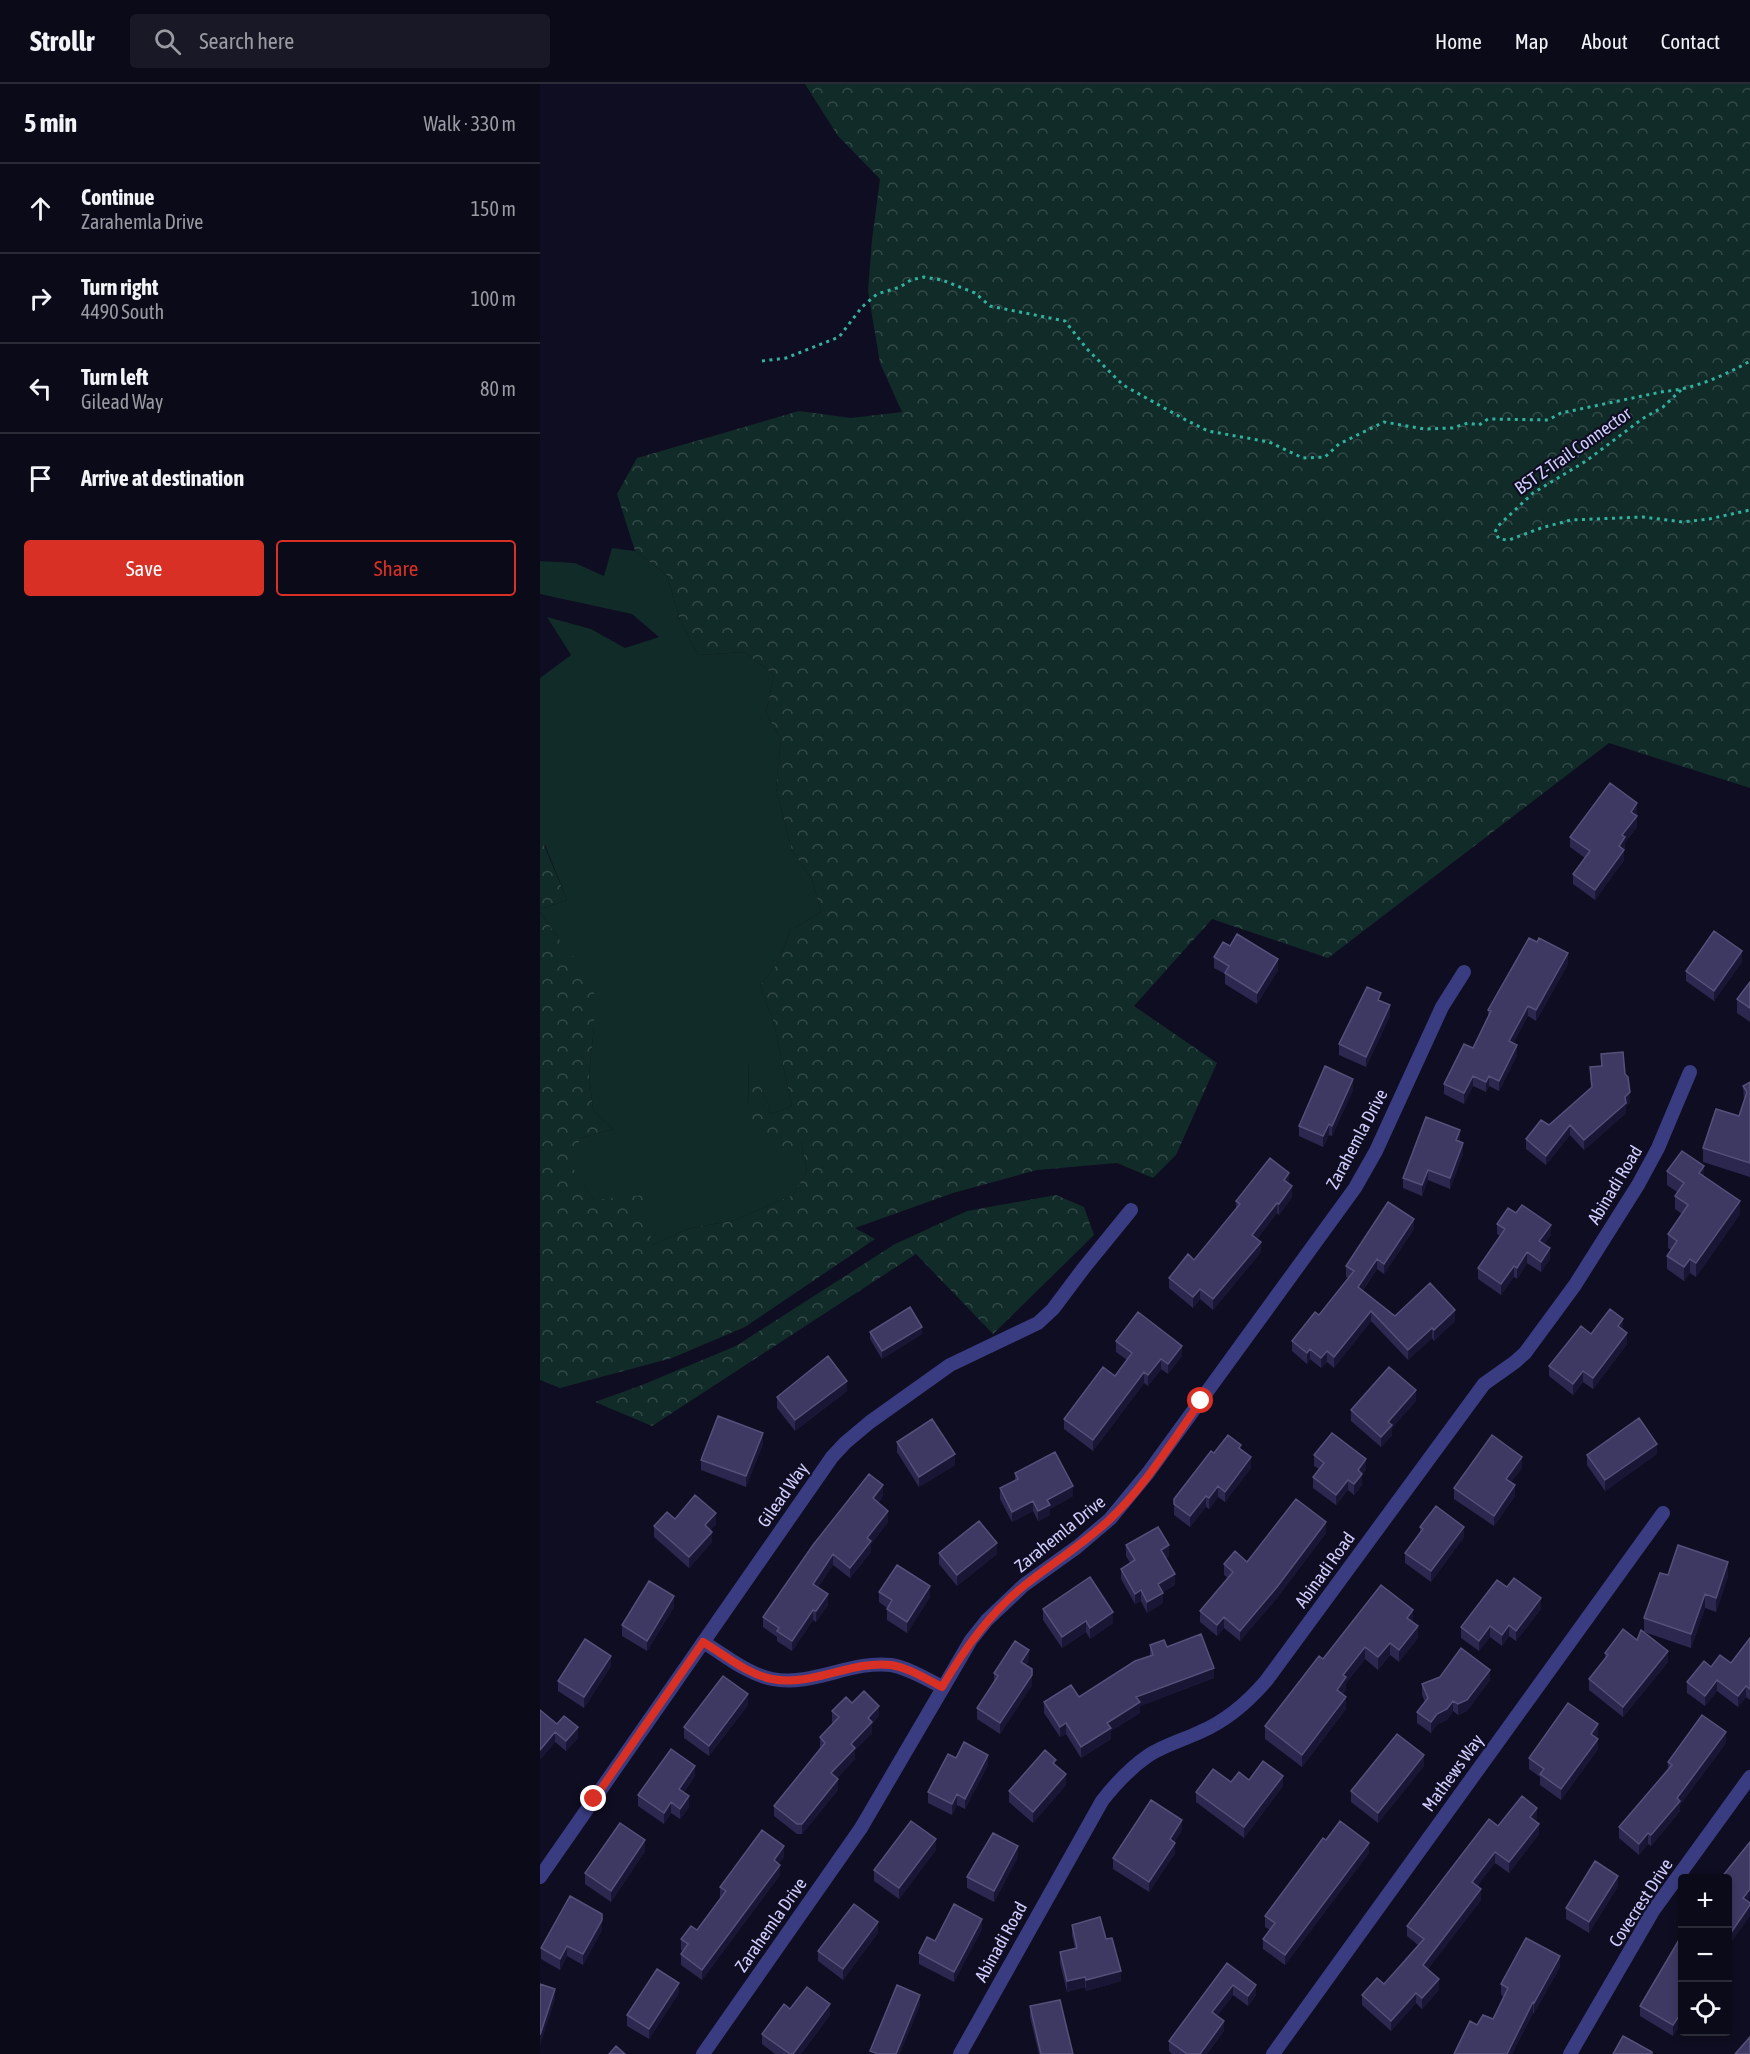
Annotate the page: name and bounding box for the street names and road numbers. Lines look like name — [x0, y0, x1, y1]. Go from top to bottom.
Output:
street label: BST Z-Trail Connector — [1510, 402, 1635, 499]
street label: Zarahemla Drive — [1321, 1085, 1392, 1192]
street label: Abinadi Road — [1583, 1142, 1646, 1228]
street label: Gilead Way — [753, 1458, 812, 1531]
street label: Zarahemla Drive — [1010, 1491, 1109, 1576]
street label: Abinadi Road — [1290, 1528, 1359, 1612]
street label: Mathews Way — [1418, 1730, 1488, 1815]
street label: Covecrest Drive — [1604, 1855, 1677, 1951]
street label: Zarahemla Drive — [730, 1874, 811, 1976]
street label: Abinadi Road — [970, 1898, 1031, 1985]

